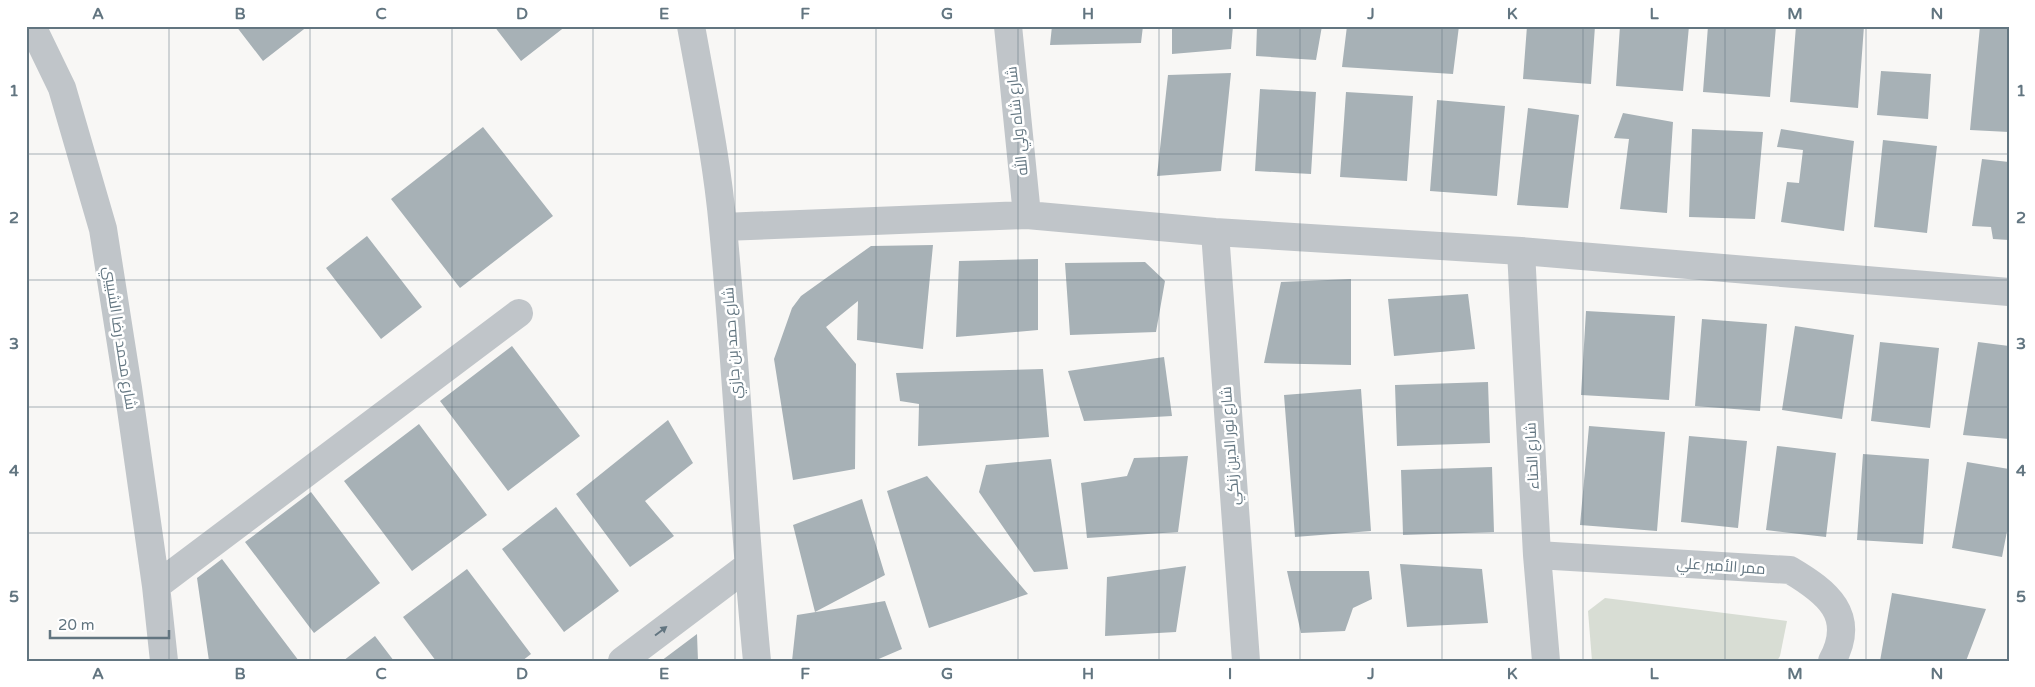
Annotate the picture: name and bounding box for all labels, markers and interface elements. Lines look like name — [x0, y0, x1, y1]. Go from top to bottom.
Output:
text: A — [92, 4, 104, 24]
text: B — [234, 4, 246, 24]
text: C — [375, 4, 387, 24]
text: D — [516, 4, 528, 24]
text: E — [659, 4, 669, 24]
text: F — [800, 4, 810, 24]
text: G — [941, 4, 953, 24]
text: H — [1082, 4, 1094, 24]
text: I — [1228, 4, 1232, 24]
text: J — [1366, 4, 1375, 24]
text: K — [1507, 4, 1518, 24]
text: L — [1649, 4, 1659, 24]
text: M — [1787, 4, 1803, 24]
text: N — [1931, 4, 1943, 24]
street label: شارع شاه ولي الله — [1001, 65, 1035, 177]
text: 1 — [9, 81, 19, 101]
text: 1 — [2016, 81, 2026, 101]
text: 2 — [9, 208, 19, 228]
text: 2 — [2016, 208, 2026, 228]
street label: شارع محمد رضا الشبيبي — [97, 265, 140, 411]
street label: شارع حمد بن جازي — [719, 286, 748, 399]
text: 3 — [9, 334, 19, 354]
text: 3 — [2016, 334, 2026, 354]
street label: شارع نور الدين زنكي — [1217, 386, 1246, 506]
street label: شارع الحناء — [1521, 422, 1545, 490]
text: 4 — [9, 461, 19, 481]
text: 4 — [2016, 461, 2026, 481]
street label: ممر الأمير علي — [1676, 554, 1766, 581]
text: 5 — [9, 587, 19, 607]
text: 5 — [2016, 587, 2026, 607]
scale bar — [50, 607, 169, 639]
text: 20 m — [58, 616, 95, 634]
one-way arrow — [654, 626, 667, 637]
text: A — [92, 664, 104, 684]
text: B — [234, 664, 246, 684]
text: C — [375, 664, 387, 684]
text: D — [516, 664, 528, 684]
text: E — [659, 664, 669, 684]
text: F — [800, 664, 810, 684]
text: G — [941, 664, 953, 684]
text: H — [1082, 664, 1094, 684]
text: I — [1228, 664, 1232, 684]
text: J — [1366, 664, 1375, 684]
text: K — [1507, 664, 1518, 684]
text: L — [1649, 664, 1659, 684]
text: M — [1787, 664, 1803, 684]
text: N — [1931, 664, 1943, 684]

